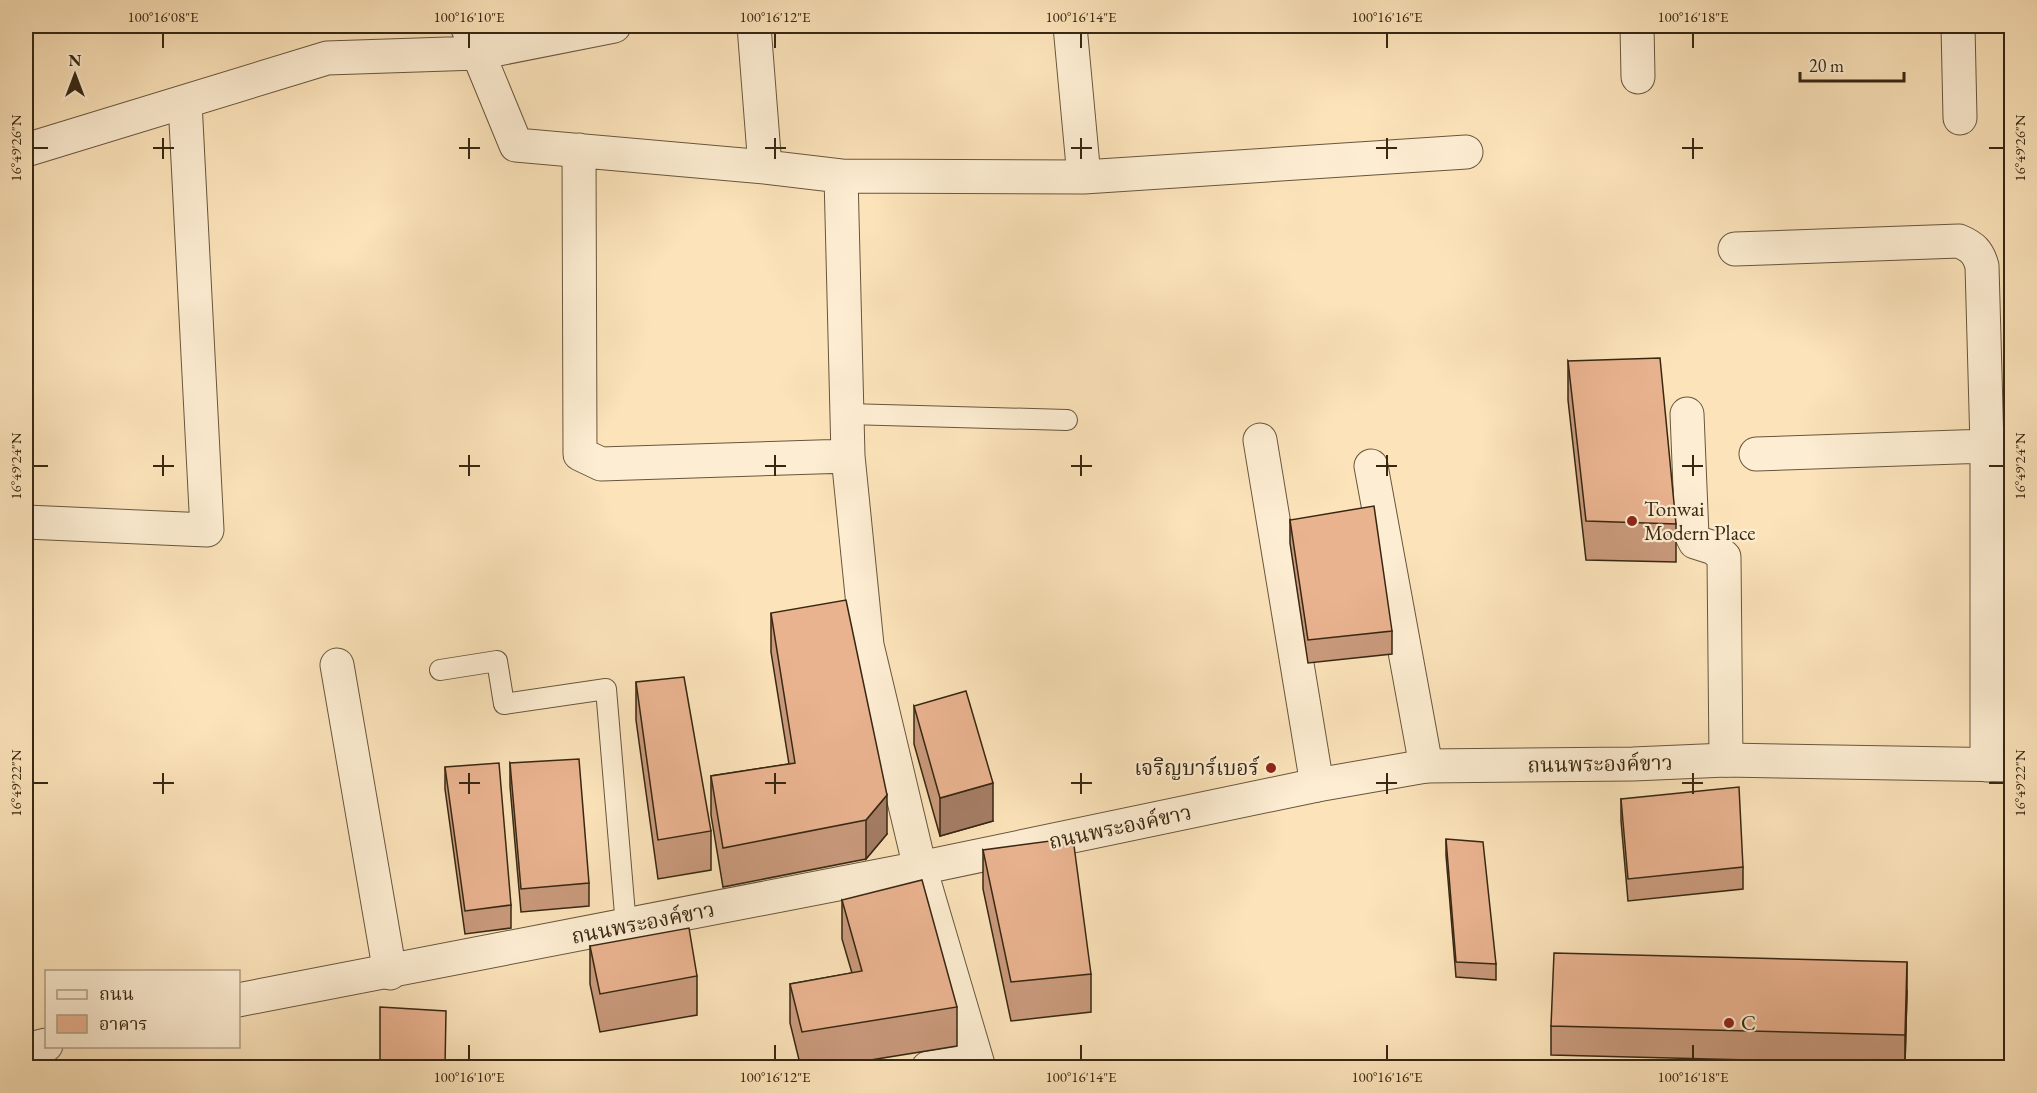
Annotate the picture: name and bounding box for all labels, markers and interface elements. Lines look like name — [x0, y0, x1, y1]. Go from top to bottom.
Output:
text: 100°16'08"E — [127, 7, 199, 26]
text: 100°16'10"E — [433, 7, 505, 26]
text: 100°16'12"E — [739, 7, 811, 26]
text: 100°16'14"E — [1045, 7, 1117, 26]
text: 100°16'16"E — [1351, 7, 1423, 26]
text: 100°16'18"E — [1657, 7, 1729, 26]
north arrow — [45, 45, 105, 105]
scale bar — [1800, 45, 1904, 83]
text: N — [69, 50, 82, 71]
text: 20 m — [1809, 54, 1844, 77]
text: 16°49'26"N — [6, 114, 25, 182]
text: 16°49'26"N — [2010, 114, 2029, 182]
text: 16°49'24"N — [6, 432, 25, 500]
text: 16°49'24"N — [2010, 432, 2029, 500]
place label: Tonwai Modern Place — [1644, 495, 1755, 546]
marker: Tonwai Modern Place — [1625, 514, 1639, 528]
text: 16°49'22"N — [6, 749, 25, 817]
street label: ถนนพระองค์ขาว — [1527, 749, 1673, 778]
text: 16°49'22"N — [2010, 749, 2029, 817]
place label: เจริญบาร์เบอร์ — [1134, 754, 1260, 781]
marker: เจริญบาร์เบอร์ — [1264, 761, 1278, 775]
street label: ถนนพระองค์ขาว — [1046, 798, 1194, 855]
street label: ถนนพระองค์ขาว — [569, 895, 717, 950]
legend — [45, 970, 240, 1048]
text: ถนน — [99, 982, 134, 1005]
place label: C — [1741, 1009, 1756, 1036]
text: อาคาร — [99, 1012, 148, 1035]
marker: C — [1722, 1016, 1736, 1030]
text: 100°16'10"E — [433, 1067, 505, 1086]
text: 100°16'12"E — [739, 1067, 811, 1086]
text: 100°16'14"E — [1045, 1067, 1117, 1086]
text: 100°16'16"E — [1351, 1067, 1423, 1086]
text: 100°16'18"E — [1657, 1067, 1729, 1086]

